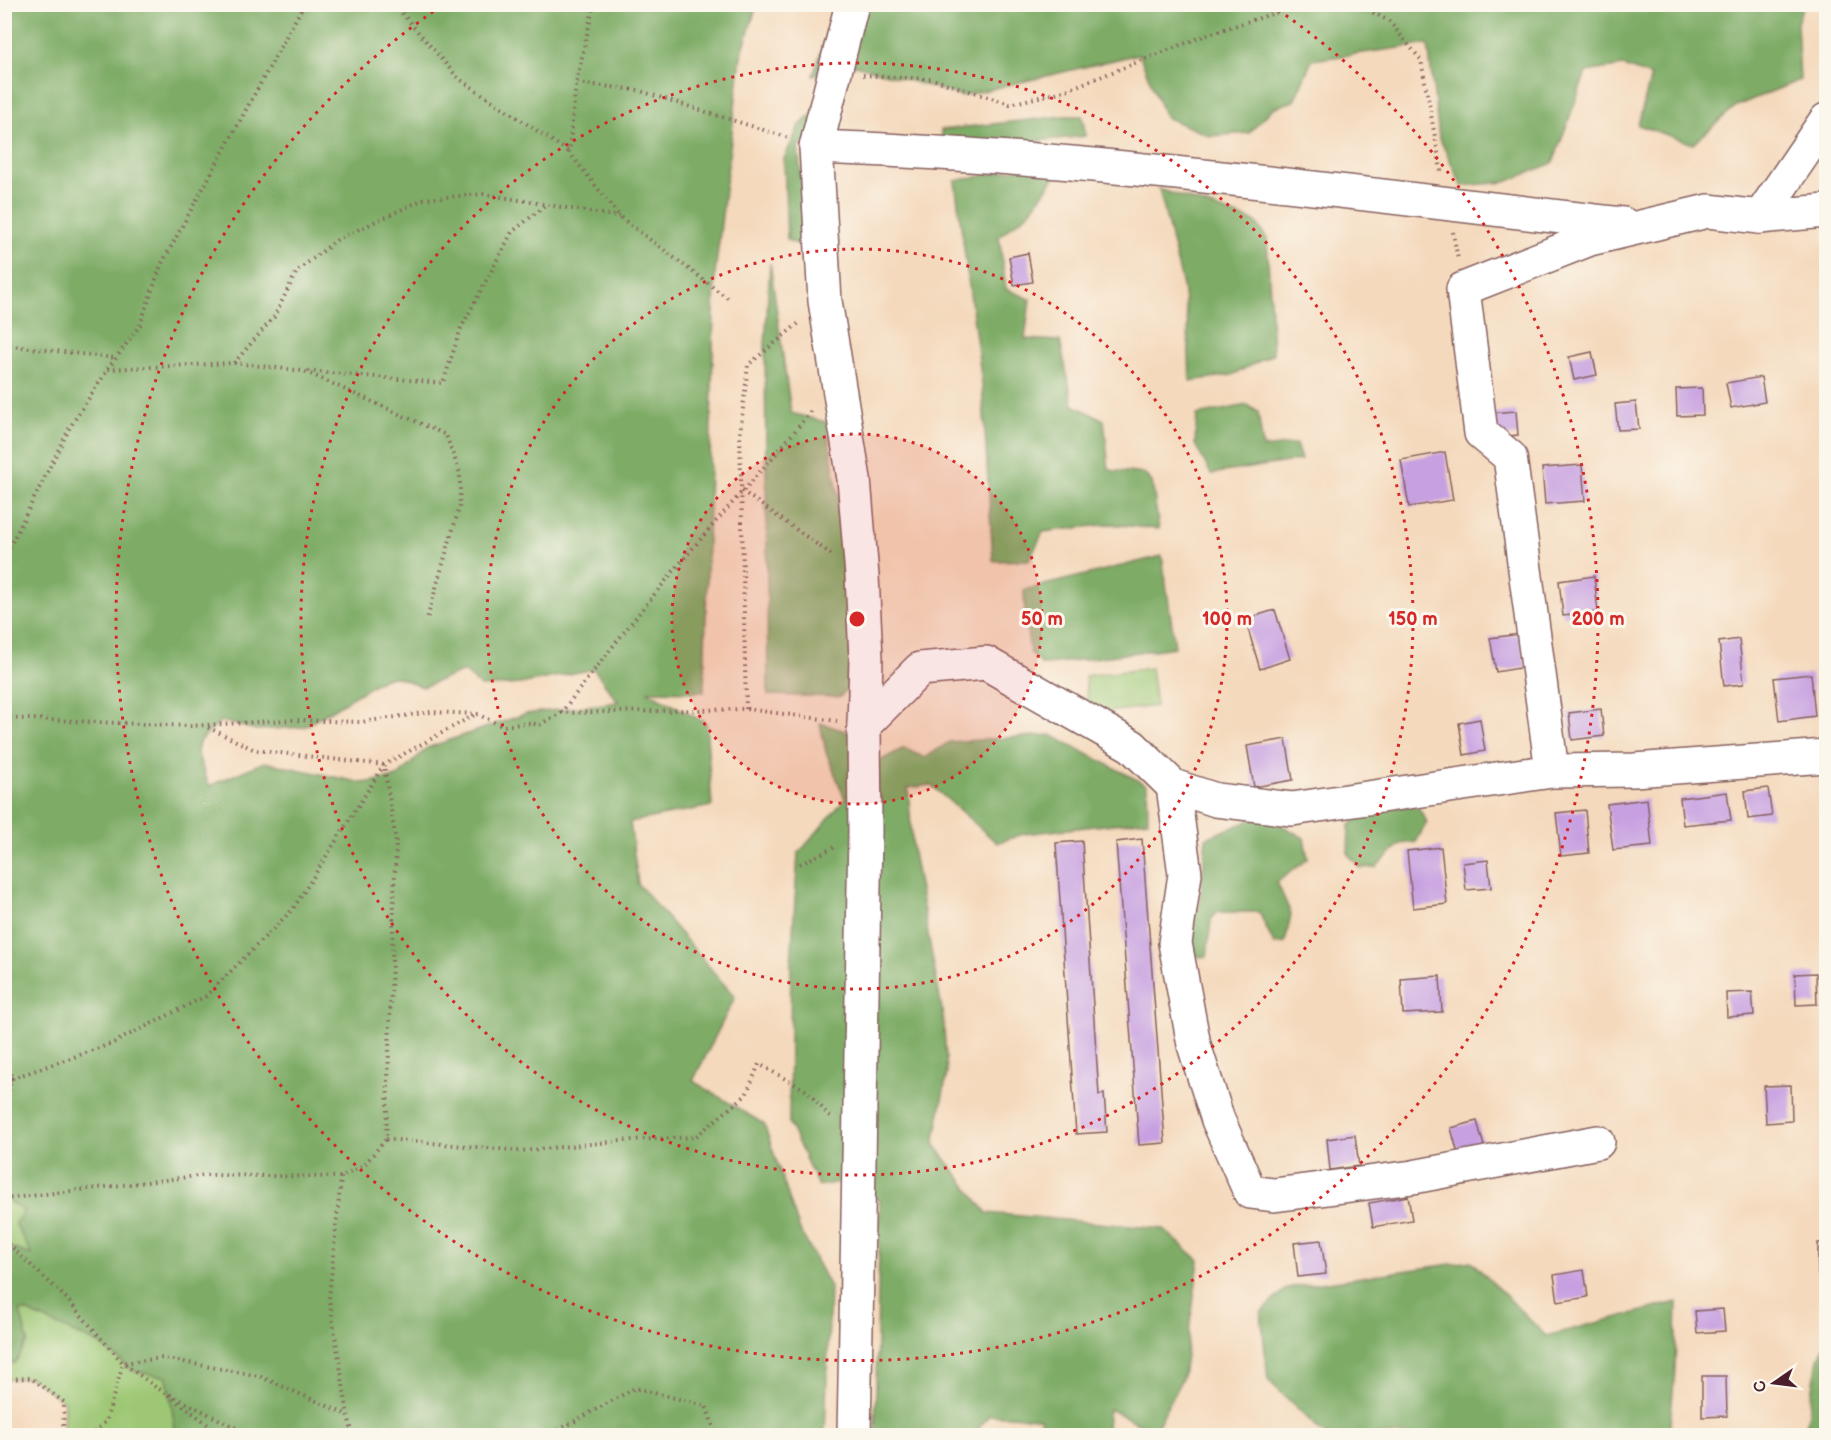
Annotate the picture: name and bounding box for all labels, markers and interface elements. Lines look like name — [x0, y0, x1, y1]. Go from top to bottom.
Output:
centre of rings — [847, 609, 867, 629]
text: 50 m — [1021, 609, 1063, 630]
text: 100 m — [1202, 609, 1252, 630]
text: 150 m — [1388, 609, 1438, 630]
text: 200 m — [1571, 609, 1625, 630]
north arrow — [1744, 1353, 1804, 1413]
text: С — [1750, 1379, 1771, 1394]

